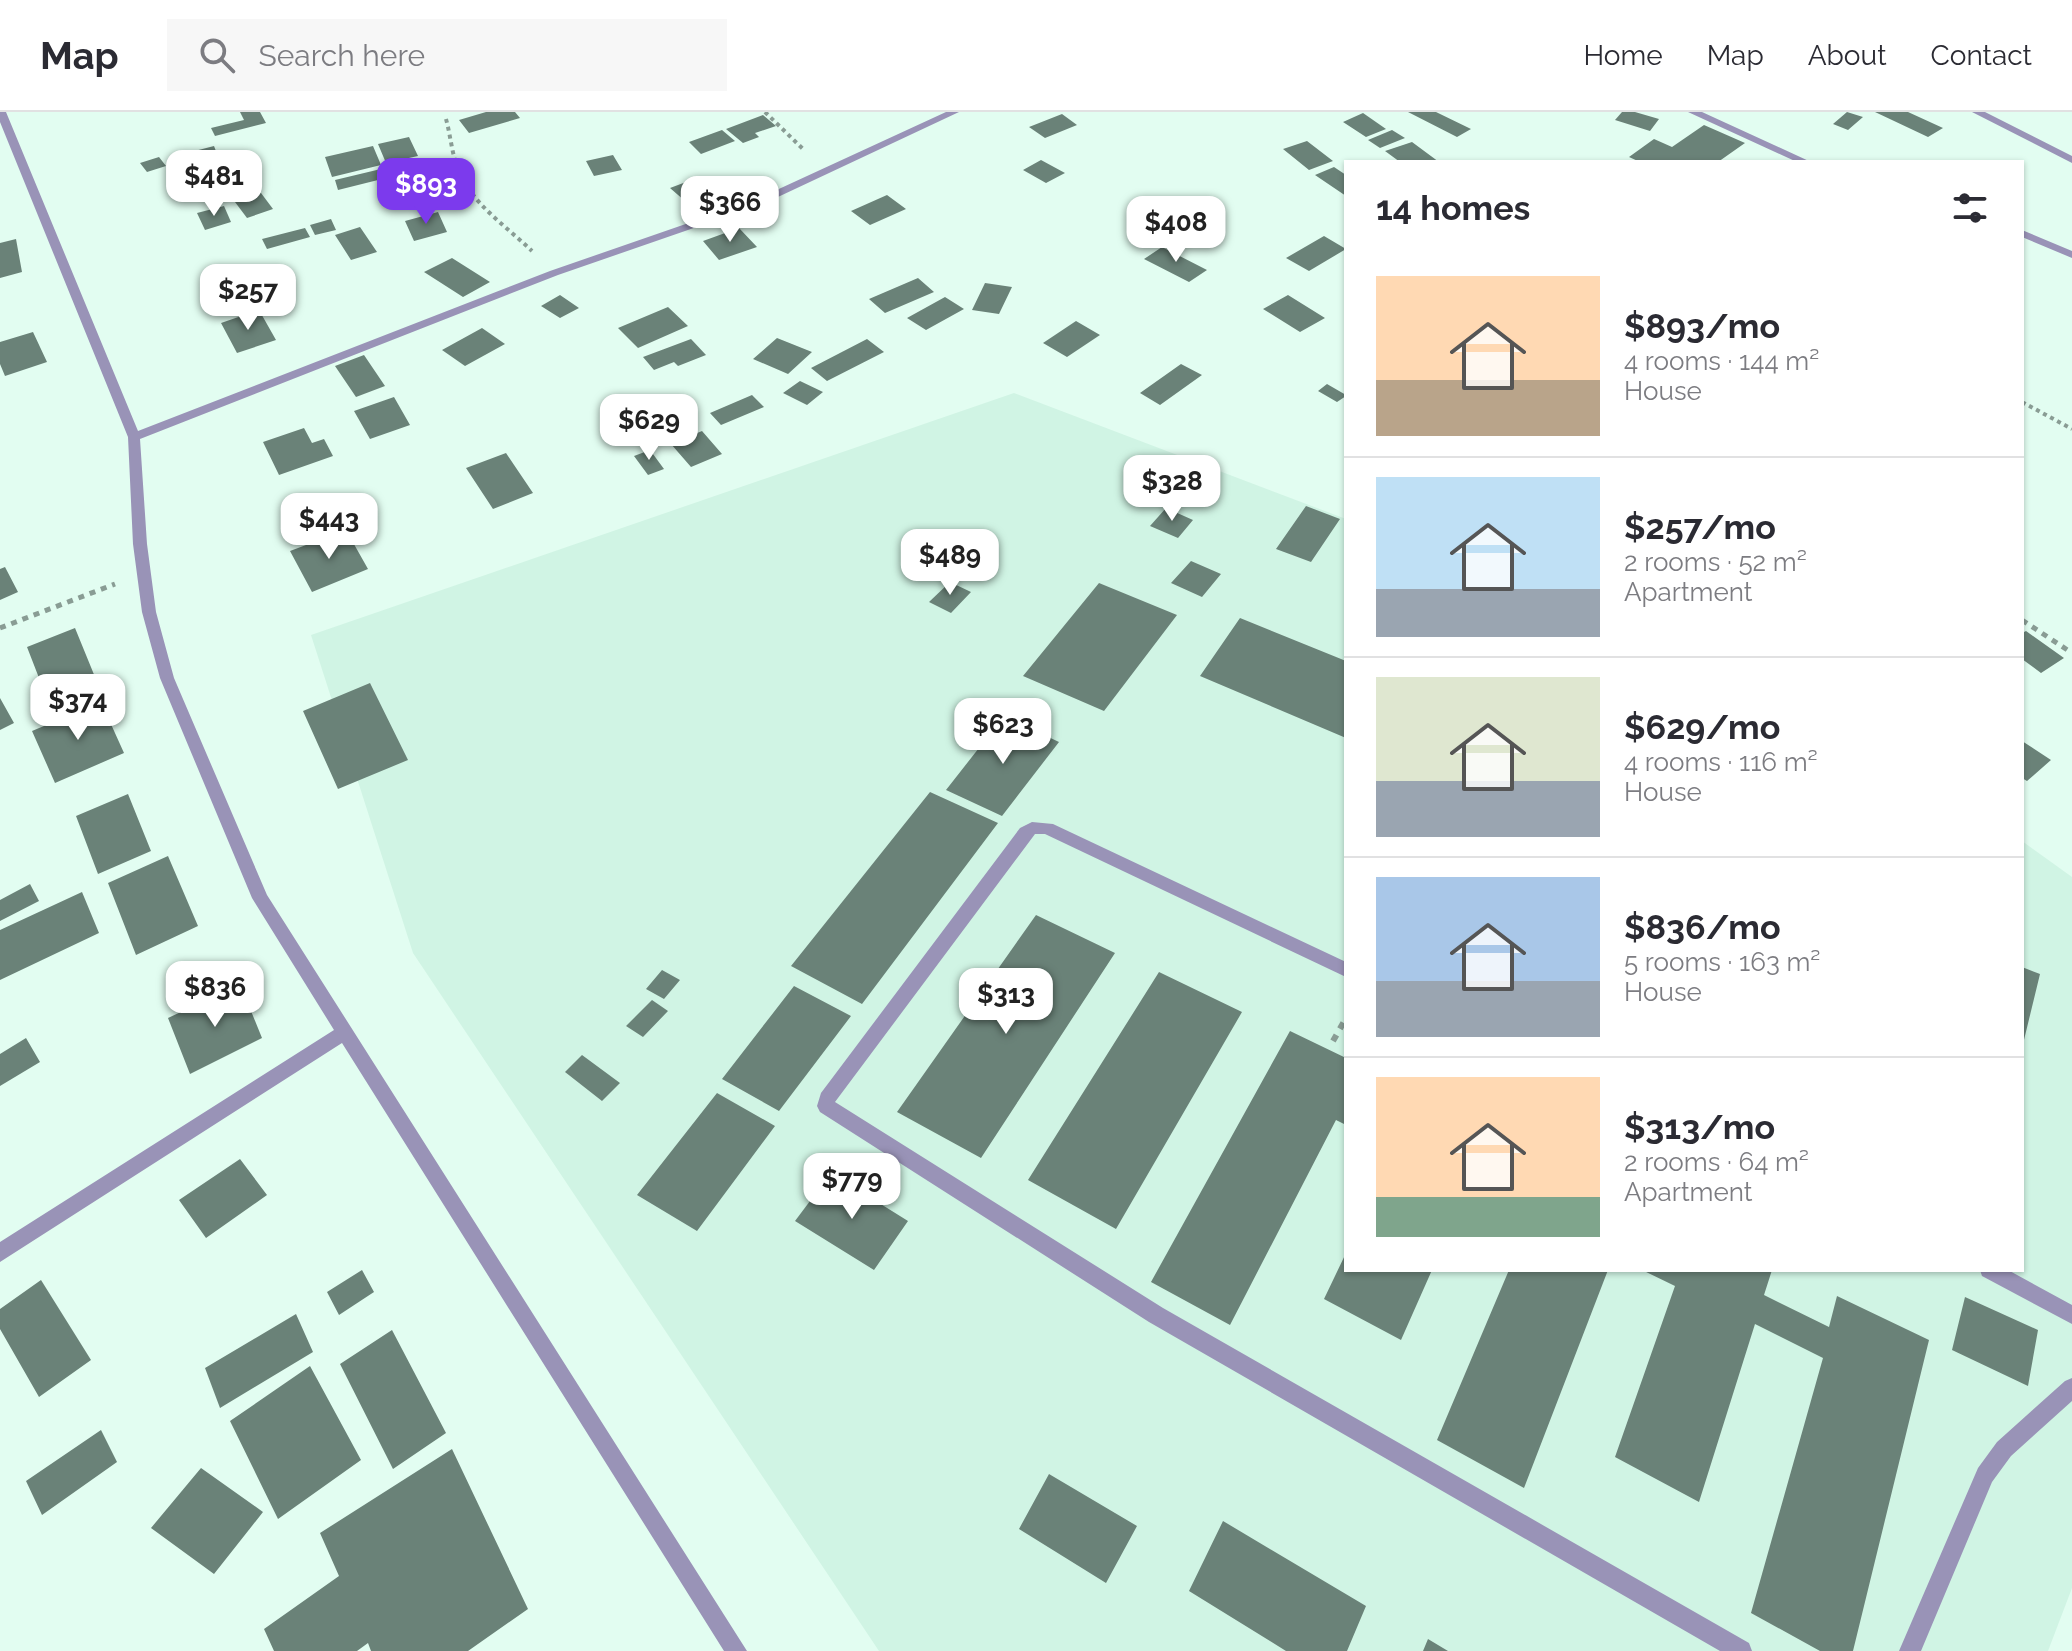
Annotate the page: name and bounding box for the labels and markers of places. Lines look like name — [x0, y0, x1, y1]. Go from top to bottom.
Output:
pin: $481 — [167, 150, 261, 218]
pin: $893 — [379, 158, 473, 226]
pin: $366 — [683, 176, 777, 244]
pin: $408 — [1129, 196, 1223, 264]
pin: $257 — [201, 264, 295, 332]
pin: $629 — [602, 394, 696, 462]
pin: $328 — [1125, 455, 1219, 523]
pin: $443 — [282, 493, 376, 561]
pin: $489 — [903, 529, 997, 597]
pin: $374 — [31, 674, 125, 742]
pin: $623 — [956, 698, 1050, 766]
pin: $836 — [168, 961, 262, 1029]
pin: $313 — [959, 968, 1053, 1036]
pin: $779 — [805, 1153, 899, 1221]

